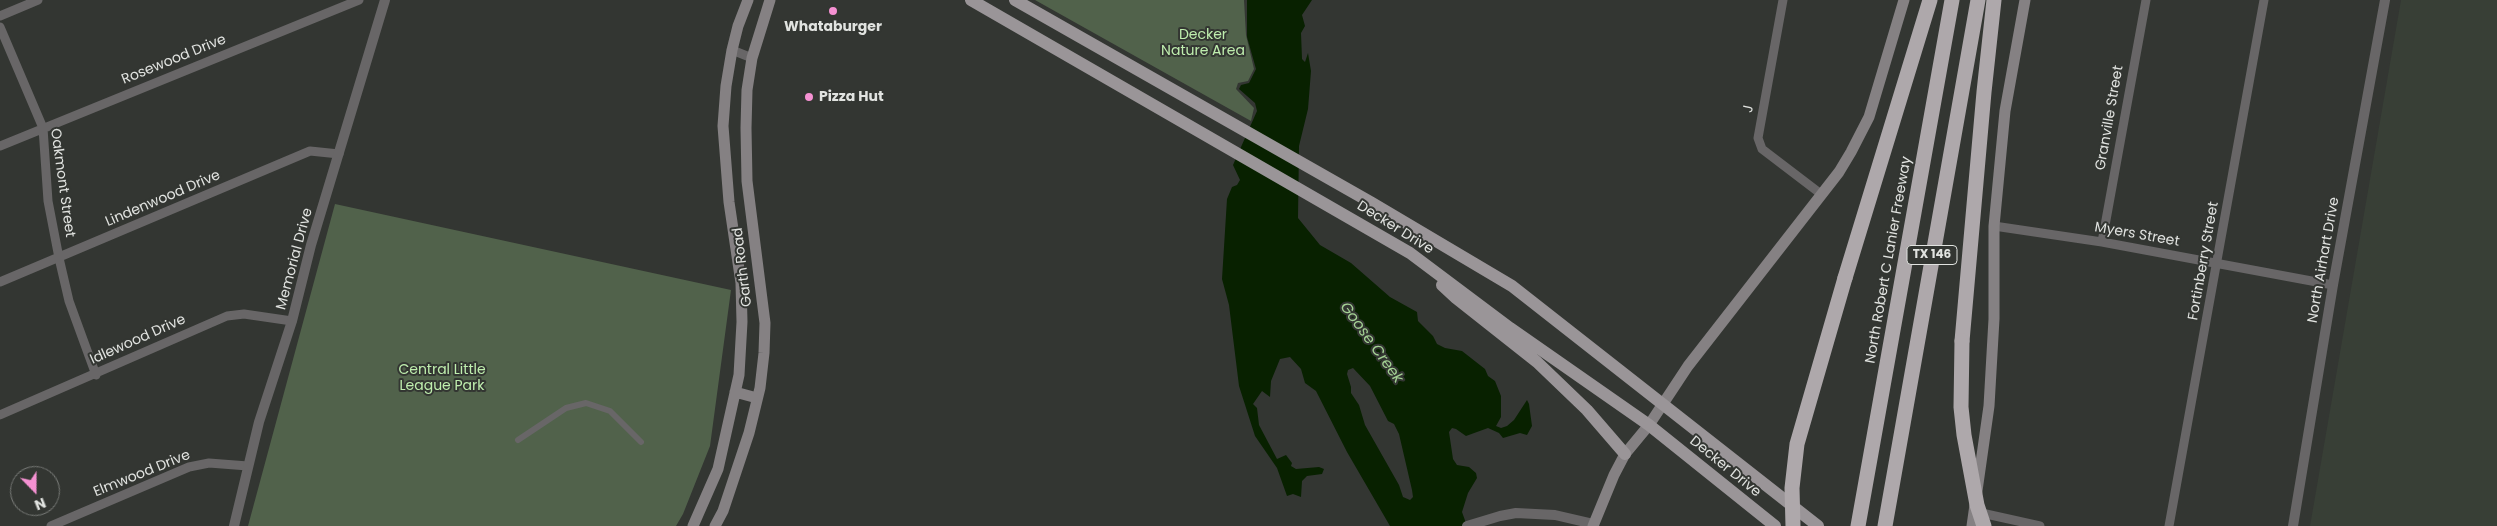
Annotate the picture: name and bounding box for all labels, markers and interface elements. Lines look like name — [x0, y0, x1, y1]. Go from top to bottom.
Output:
marker: Whataburger — [827, 5, 839, 17]
place label: Whataburger — [784, 19, 882, 35]
park label: Decker Nature Area — [1161, 27, 1245, 59]
street label: Rosewood Drive — [119, 31, 229, 89]
street label: Granville Street — [2093, 64, 2127, 172]
place label: Pizza Hut — [819, 89, 884, 105]
marker: Pizza Hut — [803, 91, 815, 103]
street label: J — [1740, 104, 1758, 114]
street label: Oakmont Street — [46, 127, 78, 239]
street label: North Robert C Lanier Freeway — [1862, 155, 1916, 365]
street label: Lindenwood Drive — [103, 167, 223, 231]
street label: North Airhart Drive — [2305, 196, 2343, 324]
street label: Decker Drive — [1354, 198, 1436, 258]
street label: Fortinberry Street — [2185, 200, 2223, 322]
street label: Memorial Drive — [273, 206, 317, 312]
street label: Myers Street — [2093, 219, 2181, 251]
street label: Garth Road — [730, 226, 756, 308]
road number: TX 146 — [1907, 246, 1957, 264]
water label: Goose Creek — [1336, 299, 1406, 387]
street label: Idlewood Drive — [88, 311, 188, 369]
park label: Central Little League Park — [398, 362, 486, 394]
street label: Decker Drive — [1686, 433, 1764, 501]
street label: Elmwood Drive — [91, 447, 193, 501]
north arrow — [10, 466, 60, 516]
text: N — [32, 493, 49, 515]

